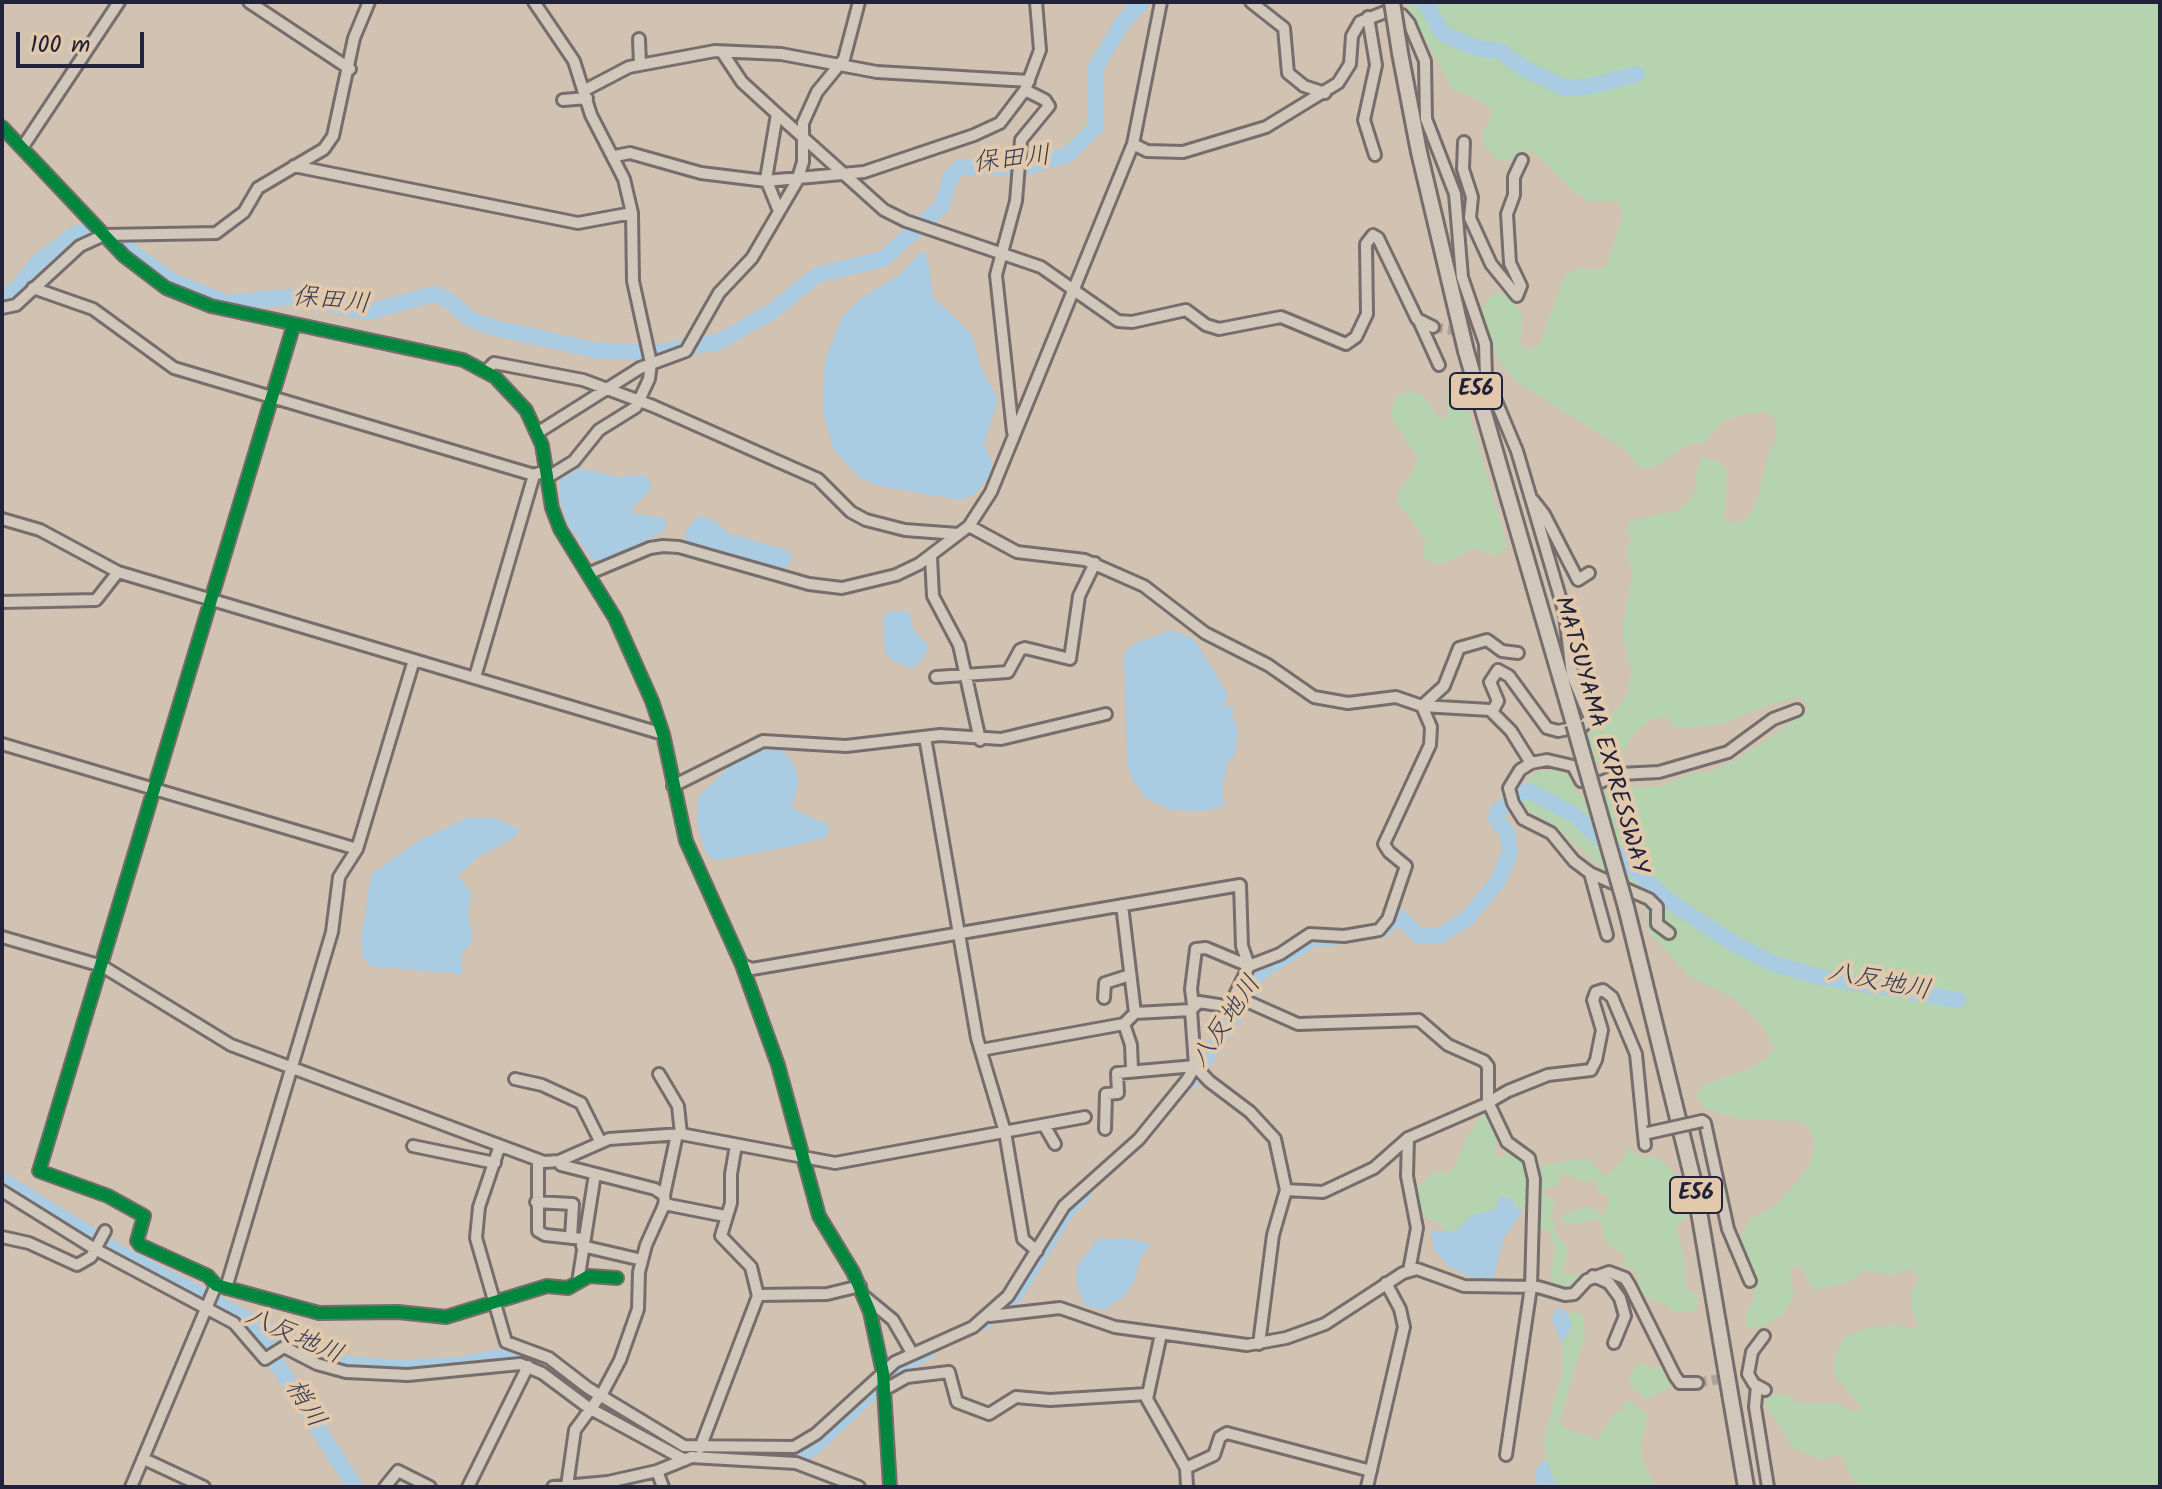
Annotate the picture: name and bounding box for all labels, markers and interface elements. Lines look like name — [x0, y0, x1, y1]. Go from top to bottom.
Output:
scale bar — [20, 16, 148, 66]
text: 100 m — [30, 26, 90, 65]
water label: 保田川 — [972, 142, 1052, 182]
water label: 保田川 — [291, 283, 371, 323]
road number: E56 — [1450, 373, 1502, 409]
street label: MATSUYAMA EXPRESSWAY — [1545, 594, 1653, 878]
water label: 八反地川 — [1825, 959, 1933, 1009]
water label: 八反地川 — [1186, 971, 1270, 1075]
road number: E56 — [1670, 1177, 1722, 1213]
water label: 八反地川 — [239, 1303, 347, 1373]
water label: 梢川 — [276, 1375, 330, 1435]

